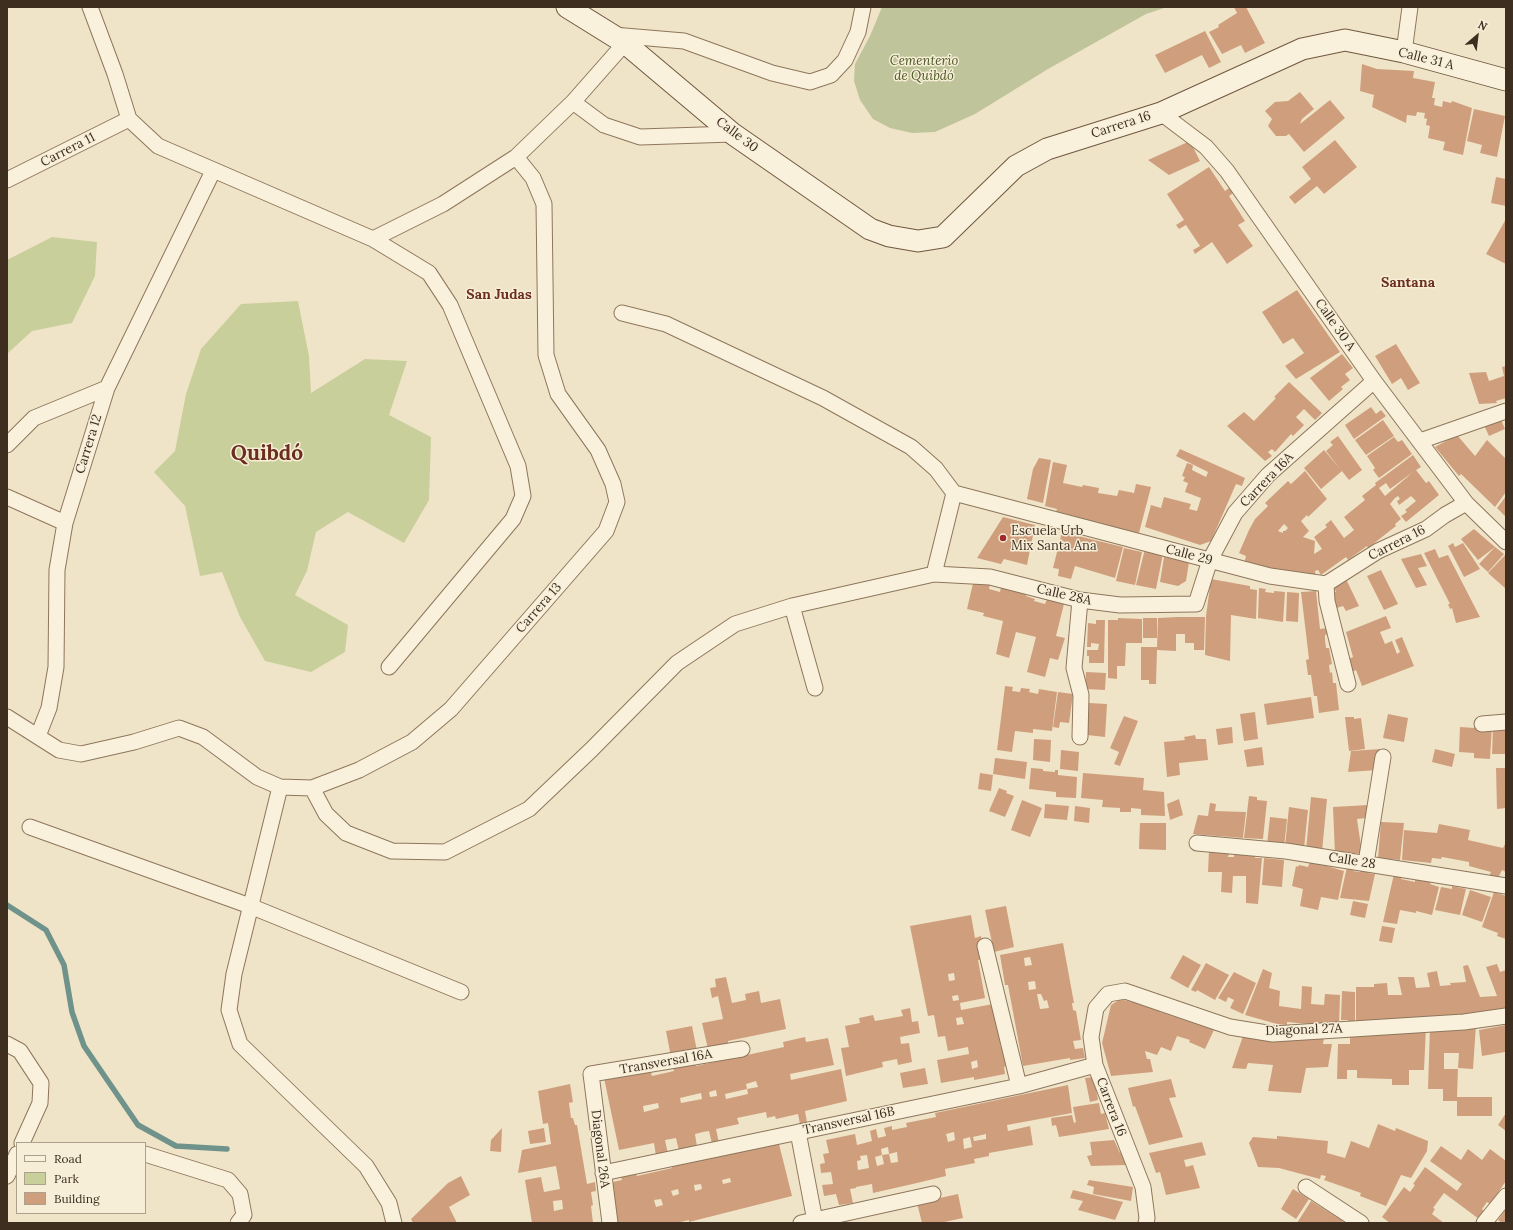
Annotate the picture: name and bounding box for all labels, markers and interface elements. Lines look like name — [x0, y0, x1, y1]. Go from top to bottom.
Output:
north arrow — [1457, 16, 1497, 56]
text: N — [1476, 17, 1490, 34]
street label: Calle 31 A — [1397, 45, 1455, 73]
park label: Cementerio de Quibdó — [890, 53, 958, 84]
street label: Carrera 16 — [1089, 108, 1153, 142]
street label: Calle 30 — [713, 114, 761, 156]
street label: Carrera 11 — [38, 130, 98, 170]
district label: Santana — [1381, 275, 1435, 291]
district label: San Judas — [466, 287, 532, 303]
street label: Calle 30 A — [1311, 296, 1359, 354]
street label: Carrera 12 — [73, 412, 105, 476]
district label: Quibdó — [231, 441, 303, 467]
street label: Carrera 16A — [1237, 449, 1297, 511]
street label: Carrera 16 — [1366, 522, 1428, 564]
place label: Escuela Urb Mix Santa Ana — [1011, 523, 1097, 554]
marker: Escuela Urb Mix Santa Ana — [998, 533, 1008, 543]
street label: Calle 29 — [1164, 541, 1214, 569]
street label: Carrera 13 — [513, 580, 565, 636]
street label: Calle 28A — [1035, 581, 1093, 609]
street label: Calle 28 — [1327, 850, 1377, 872]
street label: Diagonal 27A — [1265, 1021, 1343, 1039]
street label: Transversal 16A — [619, 1046, 713, 1078]
street label: Carrera 16 — [1093, 1075, 1129, 1139]
street label: Transversal 16B — [802, 1104, 896, 1138]
street label: Diagonal 26A — [587, 1109, 613, 1189]
legend — [16, 1142, 146, 1214]
text: Road — [54, 1151, 82, 1166]
text: Park — [54, 1171, 79, 1186]
text: Building — [54, 1191, 100, 1206]

